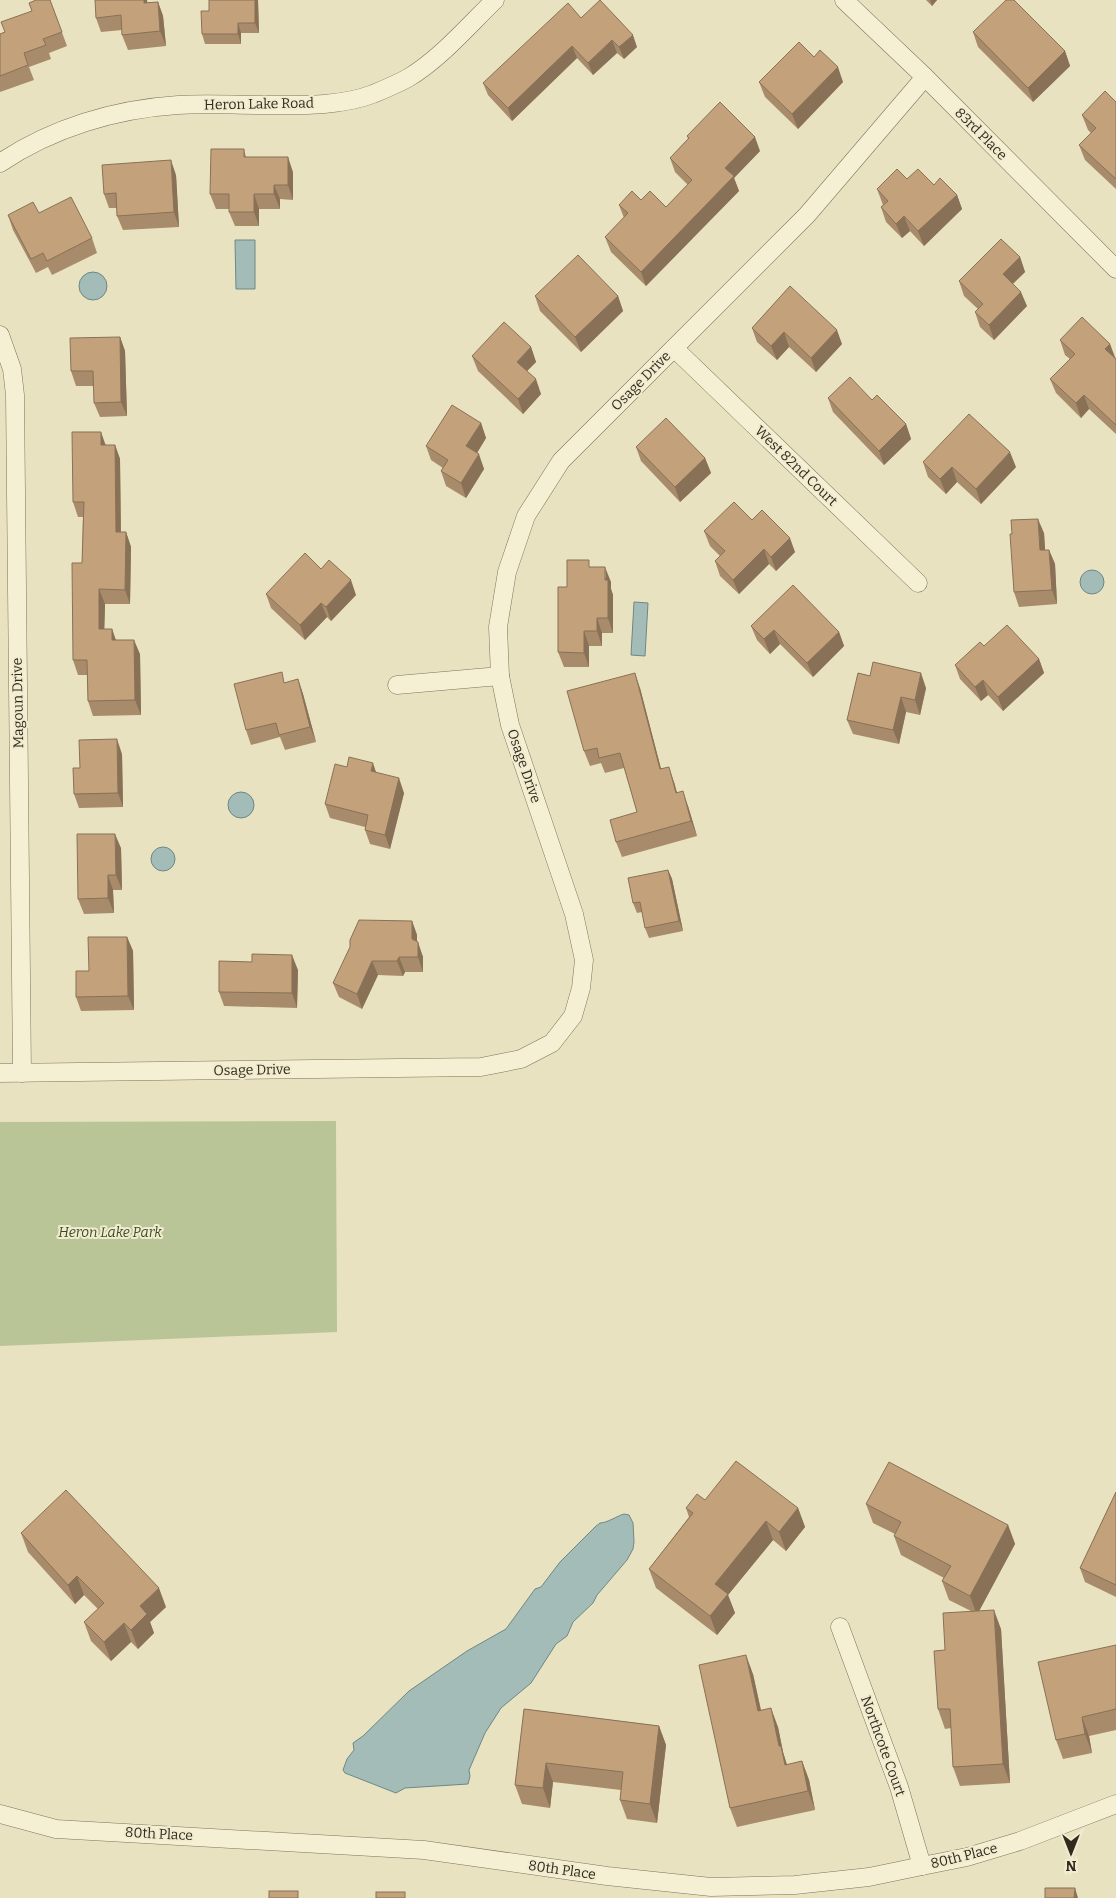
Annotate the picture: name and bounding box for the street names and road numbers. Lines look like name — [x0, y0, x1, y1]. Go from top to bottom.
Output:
street label: Heron Lake Road — [204, 95, 314, 113]
street label: 83rd Place — [951, 104, 1011, 164]
street label: Osage Drive — [608, 348, 674, 414]
street label: West 82nd Court — [751, 422, 841, 510]
street label: Magoun Drive — [9, 658, 27, 748]
street label: Osage Drive — [503, 727, 545, 805]
street label: Osage Drive — [213, 1061, 291, 1079]
street label: Northcote Court — [857, 1693, 909, 1799]
street label: 80th Place — [125, 1824, 193, 1844]
street label: 80th Place — [929, 1840, 999, 1872]
street label: 80th Place — [527, 1857, 597, 1883]

